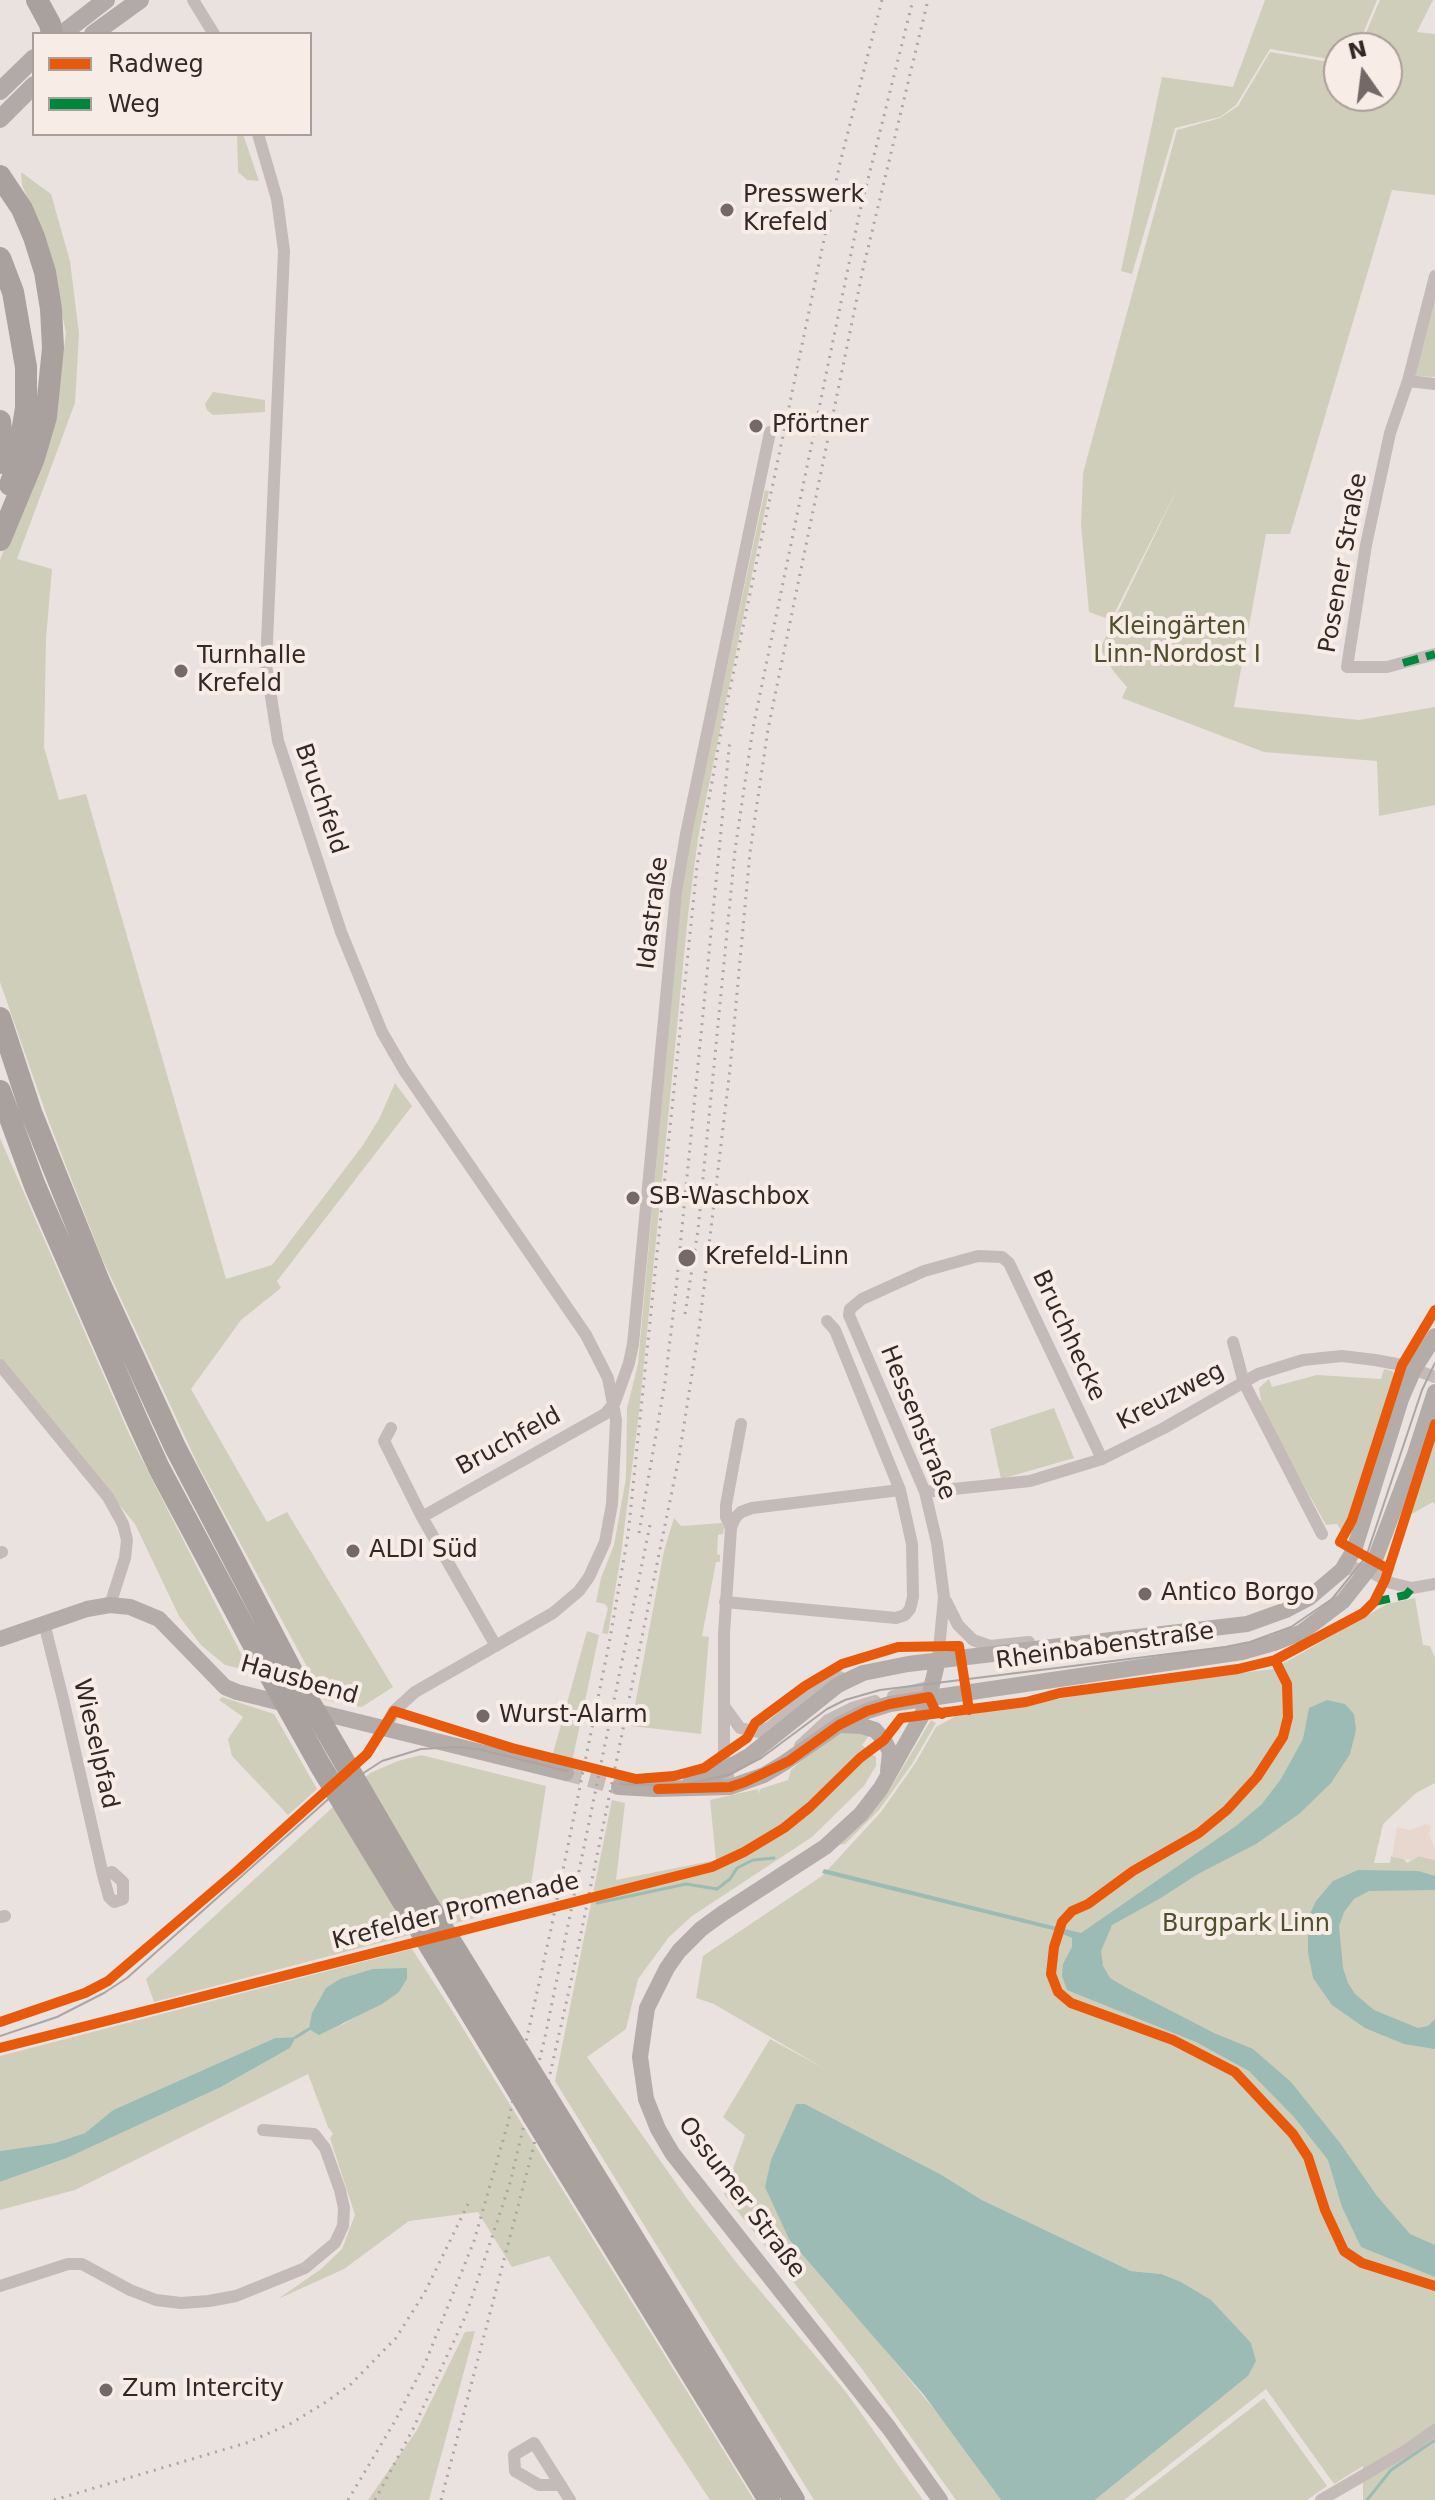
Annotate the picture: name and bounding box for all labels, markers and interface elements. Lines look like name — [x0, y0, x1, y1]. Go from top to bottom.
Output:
legend — [32, 32, 312, 136]
north arrow — [1323, 32, 1403, 112]
text: N — [1346, 36, 1370, 65]
text: Radweg — [108, 50, 204, 78]
text: Weg — [108, 90, 160, 118]
place label: Presswerk Krefeld — [743, 182, 864, 238]
marker: Presswerk Krefeld — [718, 201, 736, 219]
place label: Pförtner — [772, 412, 869, 440]
marker: Pförtner — [747, 417, 765, 435]
street label: Posener Straße — [1314, 471, 1374, 655]
park label: Kleingärten Linn-Nordost I — [1093, 614, 1261, 670]
place label: Turnhalle Krefeld — [197, 643, 306, 699]
marker: Turnhalle Krefeld — [172, 662, 190, 680]
street label: Bruchfeld — [288, 740, 352, 858]
street label: Idastraße — [633, 855, 675, 971]
place label: SB-Waschbox — [649, 1184, 810, 1212]
marker: SB-Waschbox — [624, 1189, 642, 1207]
place label: Krefeld-Linn — [705, 1244, 849, 1272]
marker: Krefeld-Linn — [676, 1247, 698, 1269]
street label: Bruchhecke — [1025, 1266, 1111, 1406]
street label: Hessenstraße — [873, 1341, 961, 1505]
street label: Kreuzweg — [1112, 1357, 1230, 1437]
street label: Bruchfeld — [452, 1402, 566, 1482]
place label: ALDI Süd — [369, 1537, 478, 1565]
marker: ALDI Süd — [344, 1542, 362, 1560]
place label: Antico Borgo — [1161, 1580, 1315, 1608]
marker: Antico Borgo — [1136, 1585, 1154, 1603]
street label: Rheinbabenstraße — [994, 1617, 1216, 1677]
street label: Hausbend — [237, 1650, 361, 1712]
street label: Wieselpfad — [66, 1676, 124, 1812]
place label: Wurst-Alarm — [499, 1702, 648, 1730]
marker: Wurst-Alarm — [474, 1707, 492, 1725]
street label: Krefelder Promenade — [330, 1867, 582, 1957]
park label: Burgpark Linn — [1162, 1911, 1330, 1939]
street label: Ossumer Straße — [671, 2112, 811, 2284]
place label: Zum Intercity — [122, 2376, 284, 2404]
marker: Zum Intercity — [97, 2381, 115, 2399]

